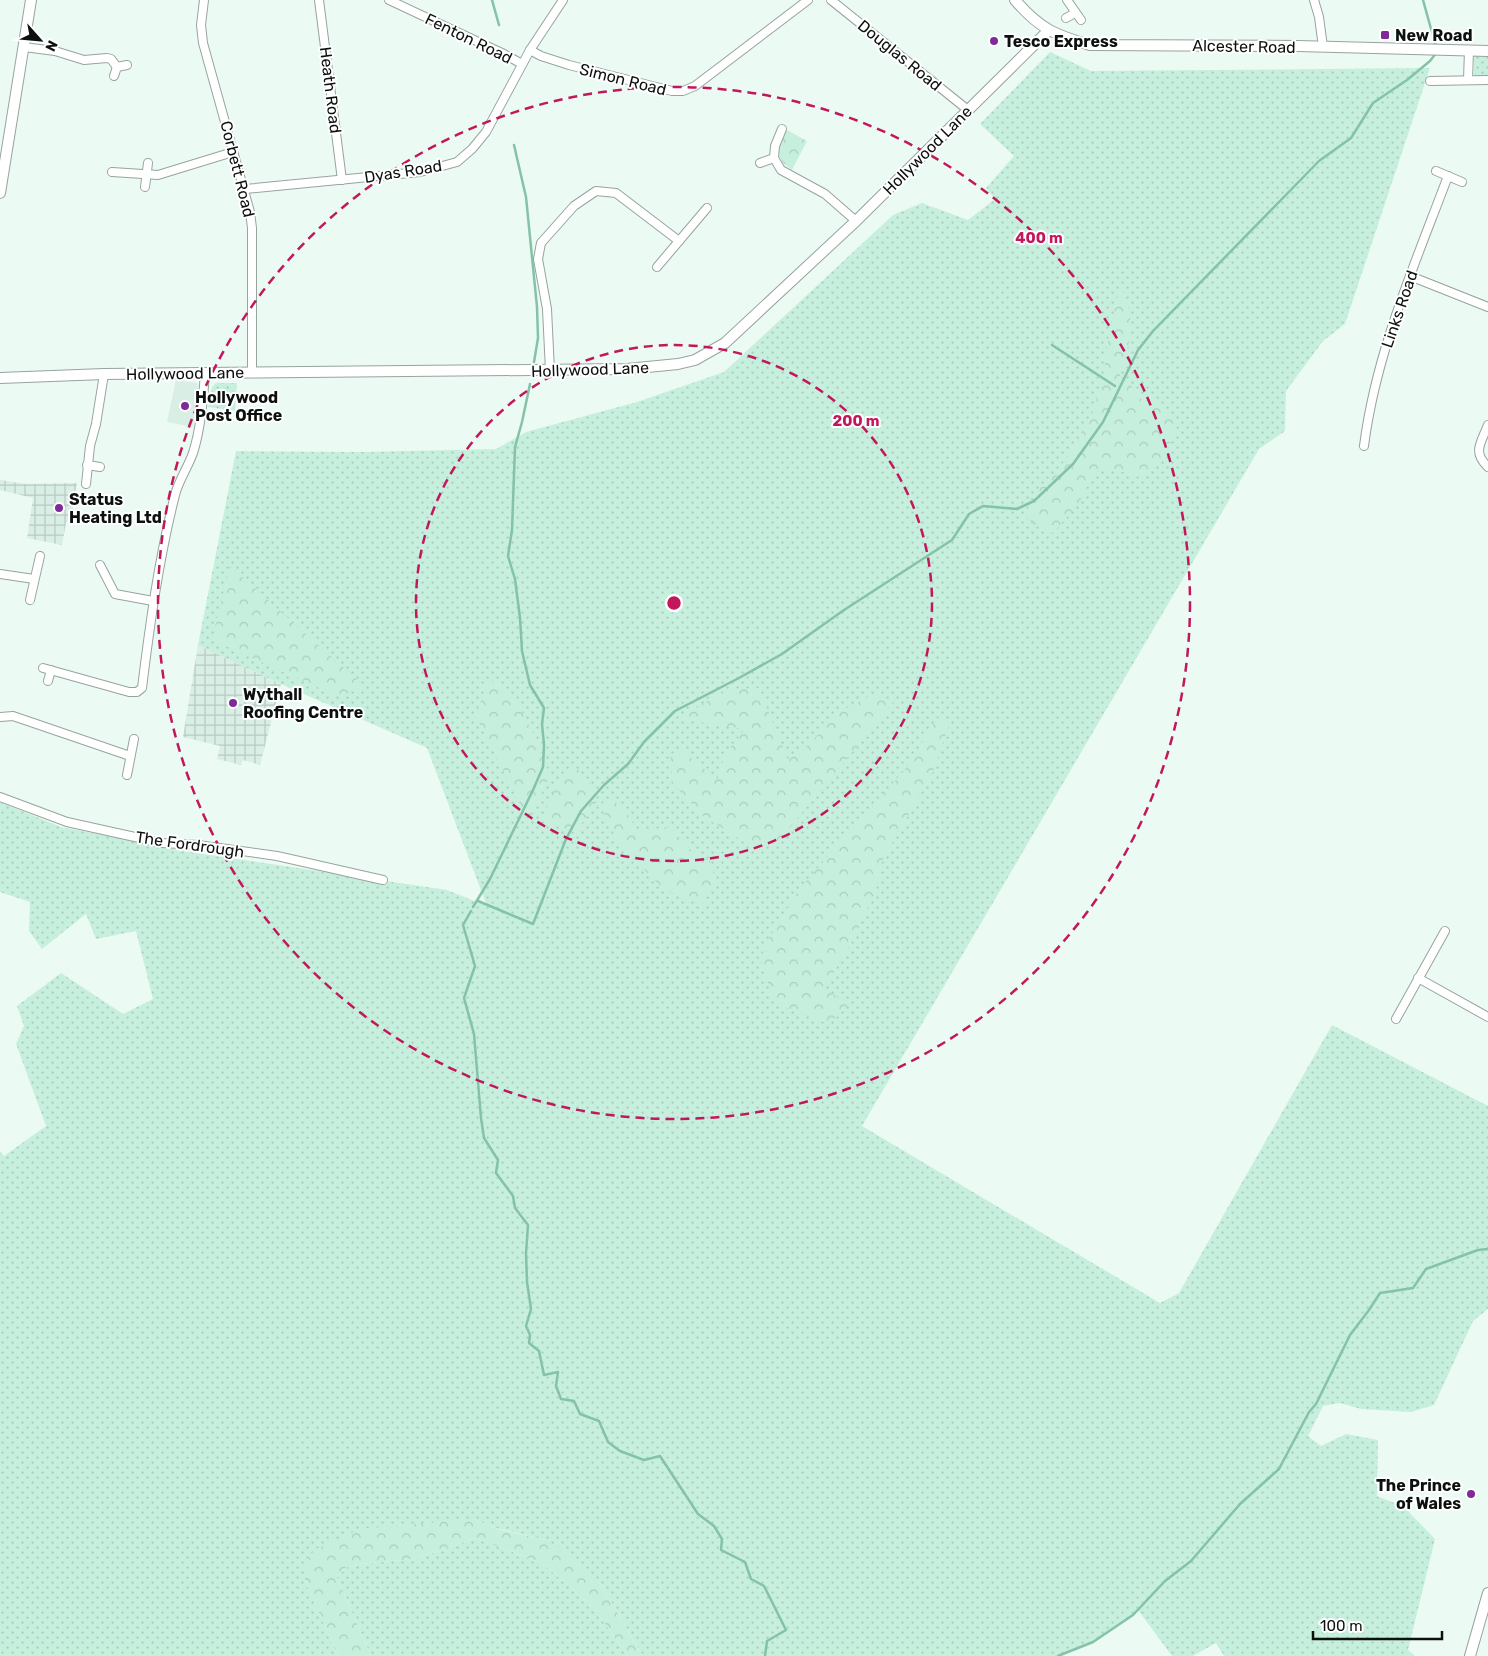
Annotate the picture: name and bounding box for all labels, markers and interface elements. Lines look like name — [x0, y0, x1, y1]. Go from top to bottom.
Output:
street label: Fenton Road — [422, 9, 515, 68]
north arrow — [15, 15, 65, 65]
street label: Douglas Road — [854, 16, 945, 95]
place label: New Road — [1395, 26, 1472, 45]
marker: New Road — [1379, 29, 1391, 41]
place label: Tesco Express — [1004, 32, 1118, 51]
marker: Tesco Express — [988, 35, 1000, 47]
street label: Alcester Road — [1192, 36, 1296, 57]
text: N — [41, 37, 61, 54]
street label: Heath Road — [316, 46, 345, 134]
street label: Simon Road — [578, 60, 668, 99]
street label: Hollywood Lane — [879, 102, 976, 199]
street label: Corbett Road — [216, 119, 259, 219]
street label: Dyas Road — [363, 156, 443, 187]
text: 400 m — [1015, 229, 1063, 247]
street label: Links Road — [1377, 268, 1422, 350]
street label: Hollywood Lane — [531, 358, 649, 381]
street label: Hollywood Lane — [126, 363, 244, 384]
place label: Hollywood Post Office — [195, 388, 282, 425]
marker: Hollywood Post Office — [179, 400, 191, 412]
text: 200 m — [832, 412, 880, 430]
place label: Status Heating Ltd — [69, 490, 162, 527]
marker: Status Heating Ltd — [53, 502, 65, 514]
centre of rings — [665, 594, 683, 612]
place label: Wythall Roofing Centre — [243, 685, 363, 722]
marker: Wythall Roofing Centre — [227, 697, 239, 709]
street label: The Fordrough — [134, 827, 245, 862]
place label: The Prince of Wales — [1376, 1476, 1461, 1513]
marker: The Prince of Wales — [1465, 1488, 1477, 1500]
scale bar — [1313, 1608, 1442, 1640]
text: 100 m — [1320, 1617, 1362, 1635]

